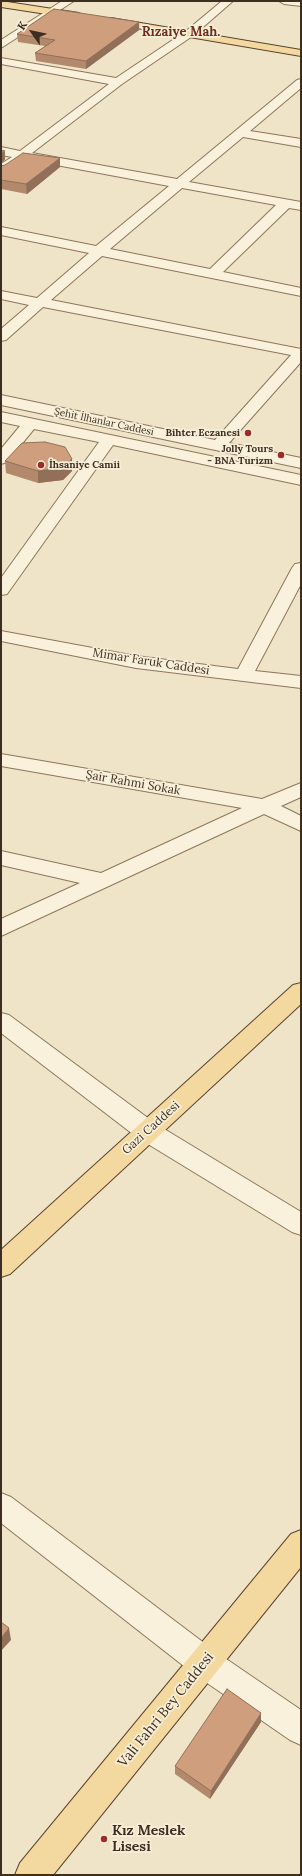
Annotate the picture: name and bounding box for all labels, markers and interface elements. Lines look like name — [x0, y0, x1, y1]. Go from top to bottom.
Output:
north arrow — [12, 12, 52, 52]
text: K — [14, 18, 30, 33]
district label: Rızaiye Mah. — [142, 24, 220, 40]
street label: Şehit İlhanlar Caddesi — [53, 406, 155, 438]
place label: Bihter Eczanesi — [166, 427, 240, 439]
marker: Bihter Eczanesi — [243, 428, 253, 438]
place label: Jolly Tours - BNA Turizm — [207, 443, 273, 466]
marker: Jolly Tours - BNA Turizm — [276, 450, 286, 460]
place label: İhsaniye Camii — [49, 459, 120, 471]
marker: İhsaniye Camii — [36, 460, 46, 470]
street label: Mimar Faruk Caddesi — [91, 646, 211, 678]
street label: Şair Rahmi Sokak — [85, 768, 181, 798]
street label: Gazi Caddesi — [119, 1098, 183, 1158]
street label: Vali Fahri Bey Caddesi — [115, 1649, 217, 1771]
place label: Kız Meslek Lisesi — [112, 1823, 185, 1856]
marker: Kız Meslek Lisesi — [99, 1834, 109, 1844]

